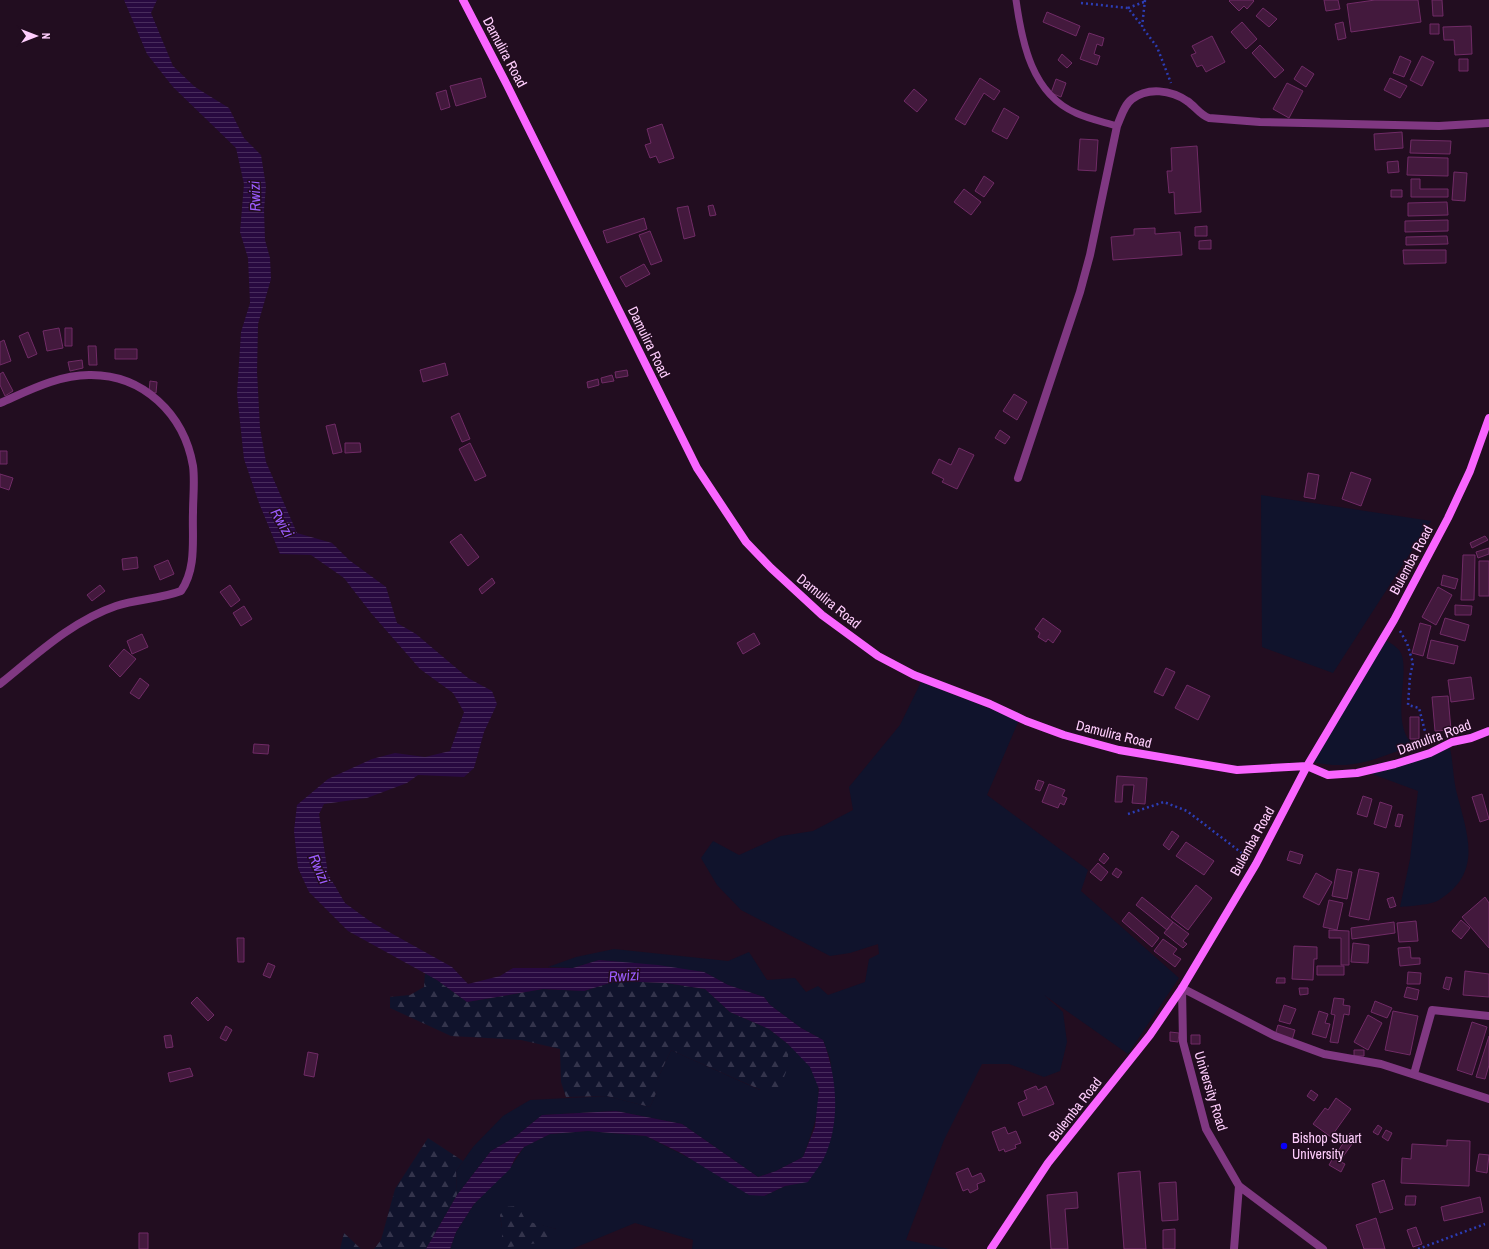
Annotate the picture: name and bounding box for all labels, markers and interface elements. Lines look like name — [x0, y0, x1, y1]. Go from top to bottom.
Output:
street label: Damulira Road — [479, 14, 531, 90]
north arrow — [16, 16, 56, 56]
text: N — [39, 33, 53, 39]
water label: Rwizi — [243, 180, 266, 212]
street label: Damulira Road — [624, 303, 674, 381]
water label: Rwizi — [266, 504, 299, 542]
street label: Bulemba Road — [1385, 522, 1437, 598]
street label: Damulira Road — [793, 570, 865, 632]
street label: Damulira Road — [1395, 715, 1473, 759]
street label: Damulira Road — [1074, 716, 1154, 752]
street label: Bulemba Road — [1226, 803, 1278, 879]
water label: Rwizi — [304, 850, 336, 888]
water label: Rwizi — [608, 964, 641, 987]
street label: University Road — [1190, 1049, 1232, 1133]
street label: Bulemba Road — [1045, 1074, 1105, 1144]
place label: Bishop Stuart University — [1292, 1129, 1362, 1163]
marker: Bishop Stuart University — [1279, 1141, 1289, 1151]

